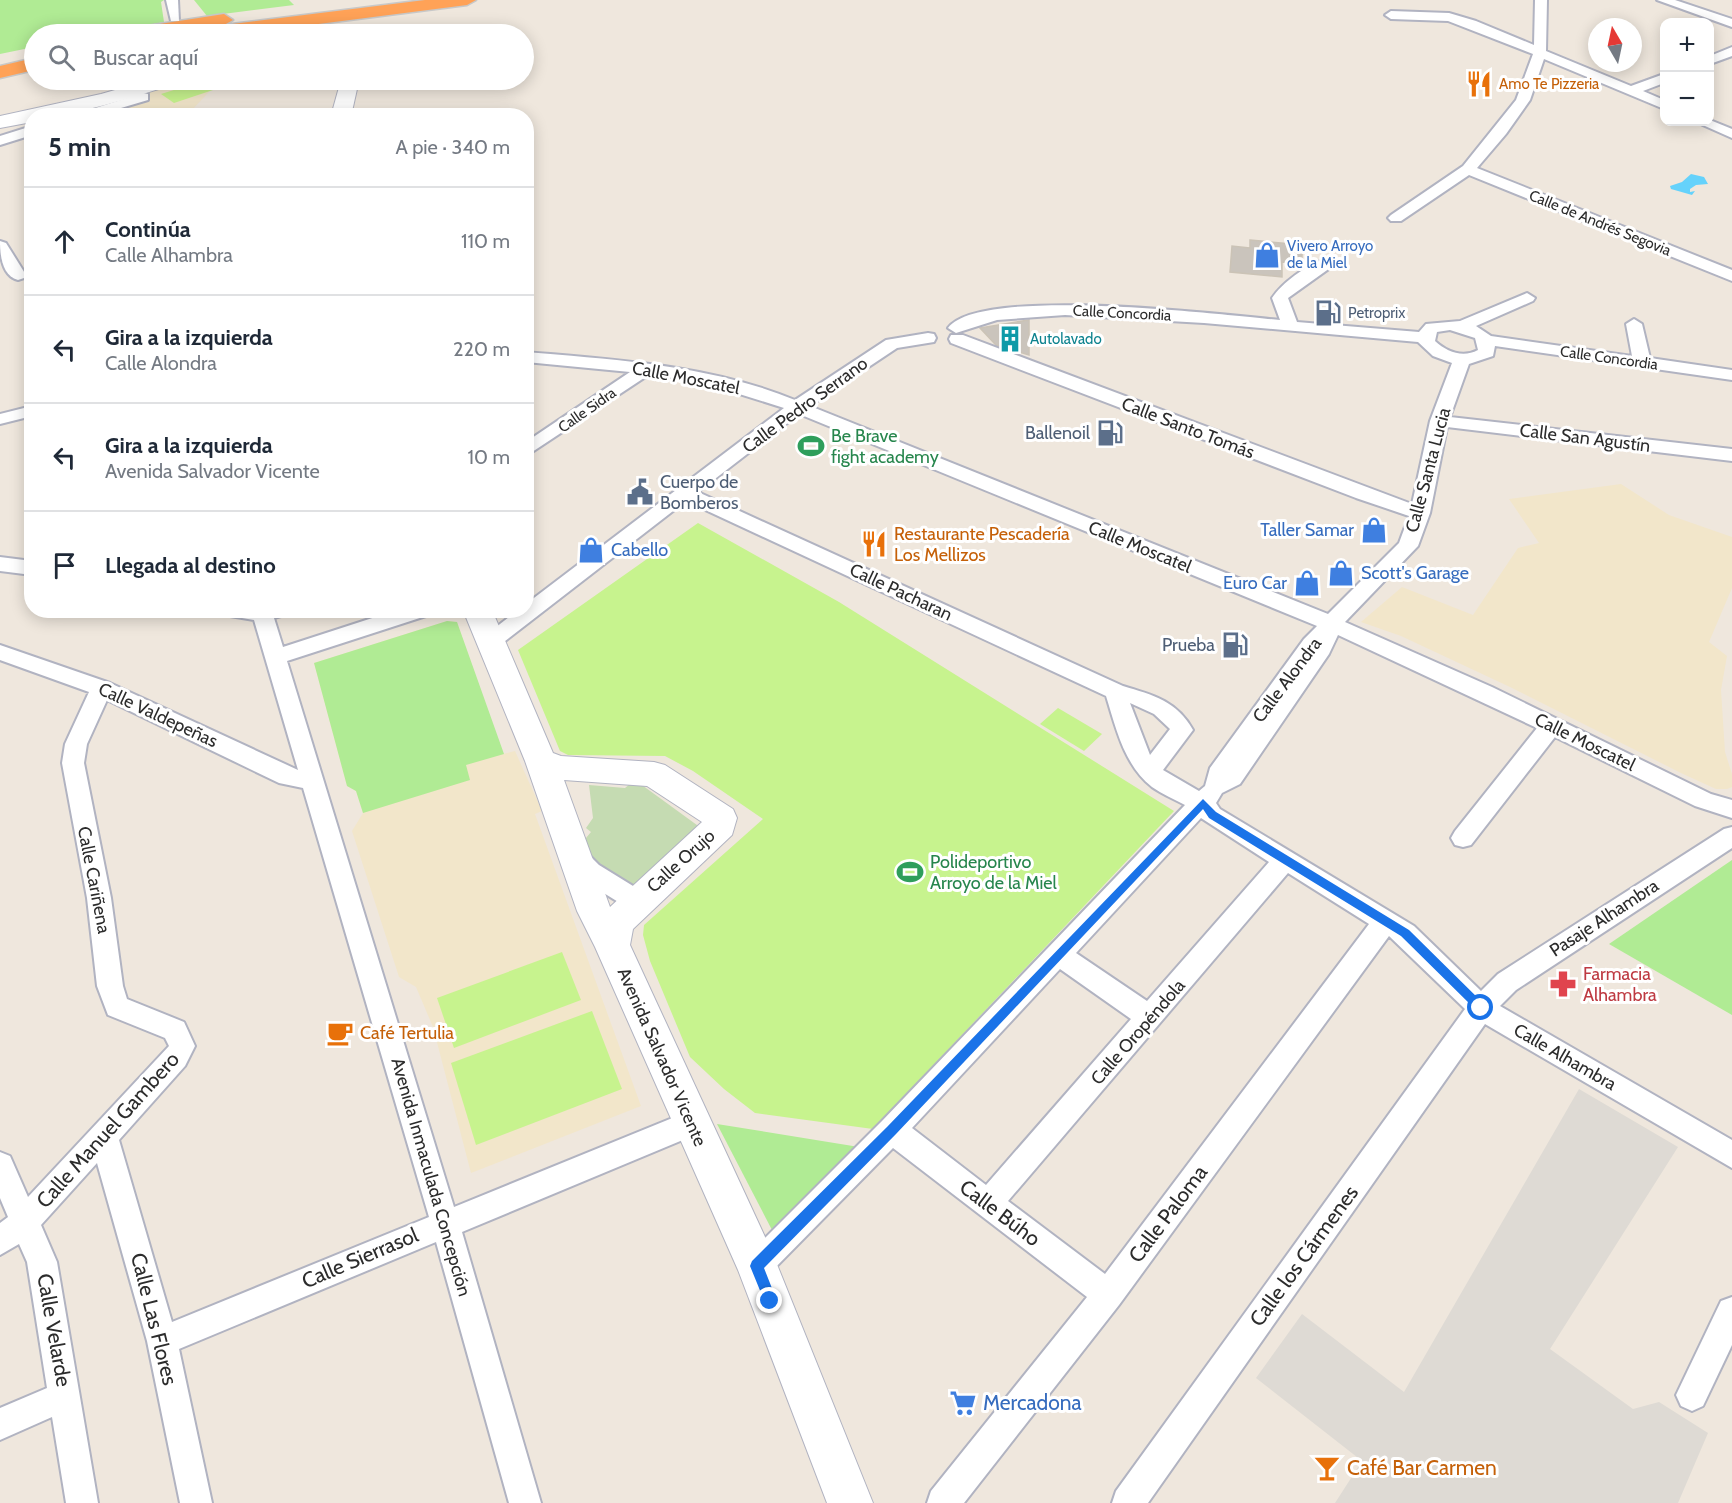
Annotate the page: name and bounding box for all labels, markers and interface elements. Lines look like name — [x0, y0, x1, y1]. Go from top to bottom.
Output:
north arrow — [1588, 18, 1642, 72]
map controls — [1660, 18, 1714, 126]
button: + — [1660, 18, 1714, 72]
search box — [24, 24, 534, 90]
icon: search — [45, 41, 78, 74]
text: Buscar aquí — [93, 44, 198, 71]
restaurant icon: Amo Te Pizzeria — [1464, 69, 1494, 99]
button: − — [1660, 72, 1714, 126]
place label: Amo Te Pizzeria — [1499, 75, 1600, 93]
text: 5 min — [48, 131, 111, 163]
text: A pie · 340 m — [395, 135, 510, 159]
street label: Calle de Andrés Segovia — [1526, 186, 1674, 260]
text: Continúa — [105, 216, 191, 243]
icon: ahead — [48, 225, 81, 258]
text: 110 m — [461, 229, 510, 253]
place label: Vivero Arroyo de la Miel — [1287, 237, 1373, 272]
shop icon: Vivero Arroyo de la Miel — [1252, 240, 1282, 270]
text: Calle Alhambra — [105, 243, 233, 267]
fuel station icon: Petroprix — [1313, 298, 1343, 328]
street label: Calle Concordia — [1072, 301, 1172, 325]
place label: Petroprix — [1348, 304, 1405, 322]
text: Gira a la izquierda — [105, 324, 273, 351]
building icon: Autolavado — [995, 324, 1025, 354]
place label: Autolavado — [1030, 330, 1102, 348]
icon: left — [48, 333, 81, 366]
text: 220 m — [453, 337, 510, 361]
street label: Calle Concordia — [1559, 342, 1660, 374]
text: Calle Alondra — [105, 351, 217, 375]
street label: Calle Pedro Serrano — [738, 352, 872, 458]
street label: Calle Moscatel — [630, 357, 742, 399]
street label: Calle Sidra — [555, 383, 620, 436]
street label: Calle Santo Tomás — [1119, 393, 1257, 463]
street label: Calle Santa Lucia — [1401, 405, 1455, 535]
fuel station icon: Ballenoil — [1095, 418, 1125, 448]
street label: Calle San Agustín — [1518, 419, 1652, 457]
place label: Ballenoil — [1025, 422, 1091, 444]
place label: Be Brave fight academy — [831, 425, 939, 468]
sports icon: Be Brave fight academy — [796, 431, 826, 461]
text: Gira a la izquierda — [105, 432, 273, 459]
icon: left — [48, 441, 81, 474]
text: 10 m — [467, 445, 510, 469]
text: Avenida Salvador Vicente — [105, 459, 320, 483]
place label: Cuerpo de Bomberos — [660, 471, 738, 514]
public building icon: Cuerpo de Bomberos — [625, 477, 655, 507]
shop icon: Taller Samar — [1359, 515, 1389, 545]
street label: Calle Moscatel — [1085, 516, 1195, 578]
place label: Taller Samar — [1260, 519, 1354, 541]
place label: Restaurante Pescadería Los Mellizos — [894, 523, 1070, 566]
restaurant icon: Restaurante Pescadería Los Mellizos — [859, 529, 889, 559]
shop icon: Cabello — [576, 535, 606, 565]
place label: Cabello — [611, 539, 668, 561]
icon: arrive — [48, 549, 81, 582]
text: Llegada al destino — [105, 552, 276, 579]
shop icon: Scott's Garage — [1326, 558, 1356, 588]
street label: Calle Pacharan — [846, 559, 956, 625]
place label: Scott's Garage — [1361, 562, 1469, 584]
shop icon: Euro Car — [1292, 568, 1322, 598]
place label: Euro Car — [1223, 572, 1287, 594]
fuel station icon: Prueba — [1220, 630, 1250, 660]
street label: Calle Alondra — [1248, 633, 1326, 727]
place label: Prueba — [1162, 634, 1215, 656]
street label: Calle Valdepeñas — [95, 678, 221, 752]
street label: Calle Moscatel — [1531, 708, 1640, 776]
street label: Calle Cariñena — [73, 825, 115, 936]
street label: Calle Orujo — [642, 825, 720, 897]
place label: Polideportivo Arroyo de la Miel — [930, 851, 1057, 894]
sports icon: Polideportivo Arroyo de la Miel — [895, 857, 925, 887]
street label: Pasaje Alhambra — [1545, 874, 1663, 961]
place label: Farmacia Alhambra — [1583, 963, 1657, 1006]
street label: Avenida Salvador Vicente — [613, 964, 711, 1150]
pharmacy icon: Farmacia Alhambra — [1548, 969, 1578, 999]
street label: Calle Oropéndola — [1086, 974, 1190, 1089]
route start — [1467, 994, 1493, 1020]
cafe icon: Café Tertulia — [325, 1018, 355, 1048]
street label: Calle Alhambra — [1510, 1019, 1621, 1095]
place label: Café Tertulia — [360, 1022, 454, 1044]
street label: Calle Manuel Gambero — [31, 1046, 184, 1213]
street label: Avenida Inmaculada Concepción — [386, 1055, 476, 1299]
street label: Calle Paloma — [1123, 1160, 1212, 1267]
street label: Calle Búho — [955, 1174, 1046, 1251]
street label: Calle los Cármenes — [1244, 1180, 1363, 1331]
street label: Calle Sierrasol — [298, 1222, 422, 1293]
street label: Calle Las Flores — [126, 1250, 183, 1388]
street label: Calle Velarde — [32, 1271, 77, 1389]
route end — [756, 1287, 782, 1313]
supermarket icon: Mercadona — [948, 1388, 978, 1418]
place label: Mercadona — [983, 1390, 1082, 1415]
bar icon: Café Bar Carmen — [1312, 1453, 1342, 1483]
place label: Café Bar Carmen — [1347, 1455, 1497, 1480]

